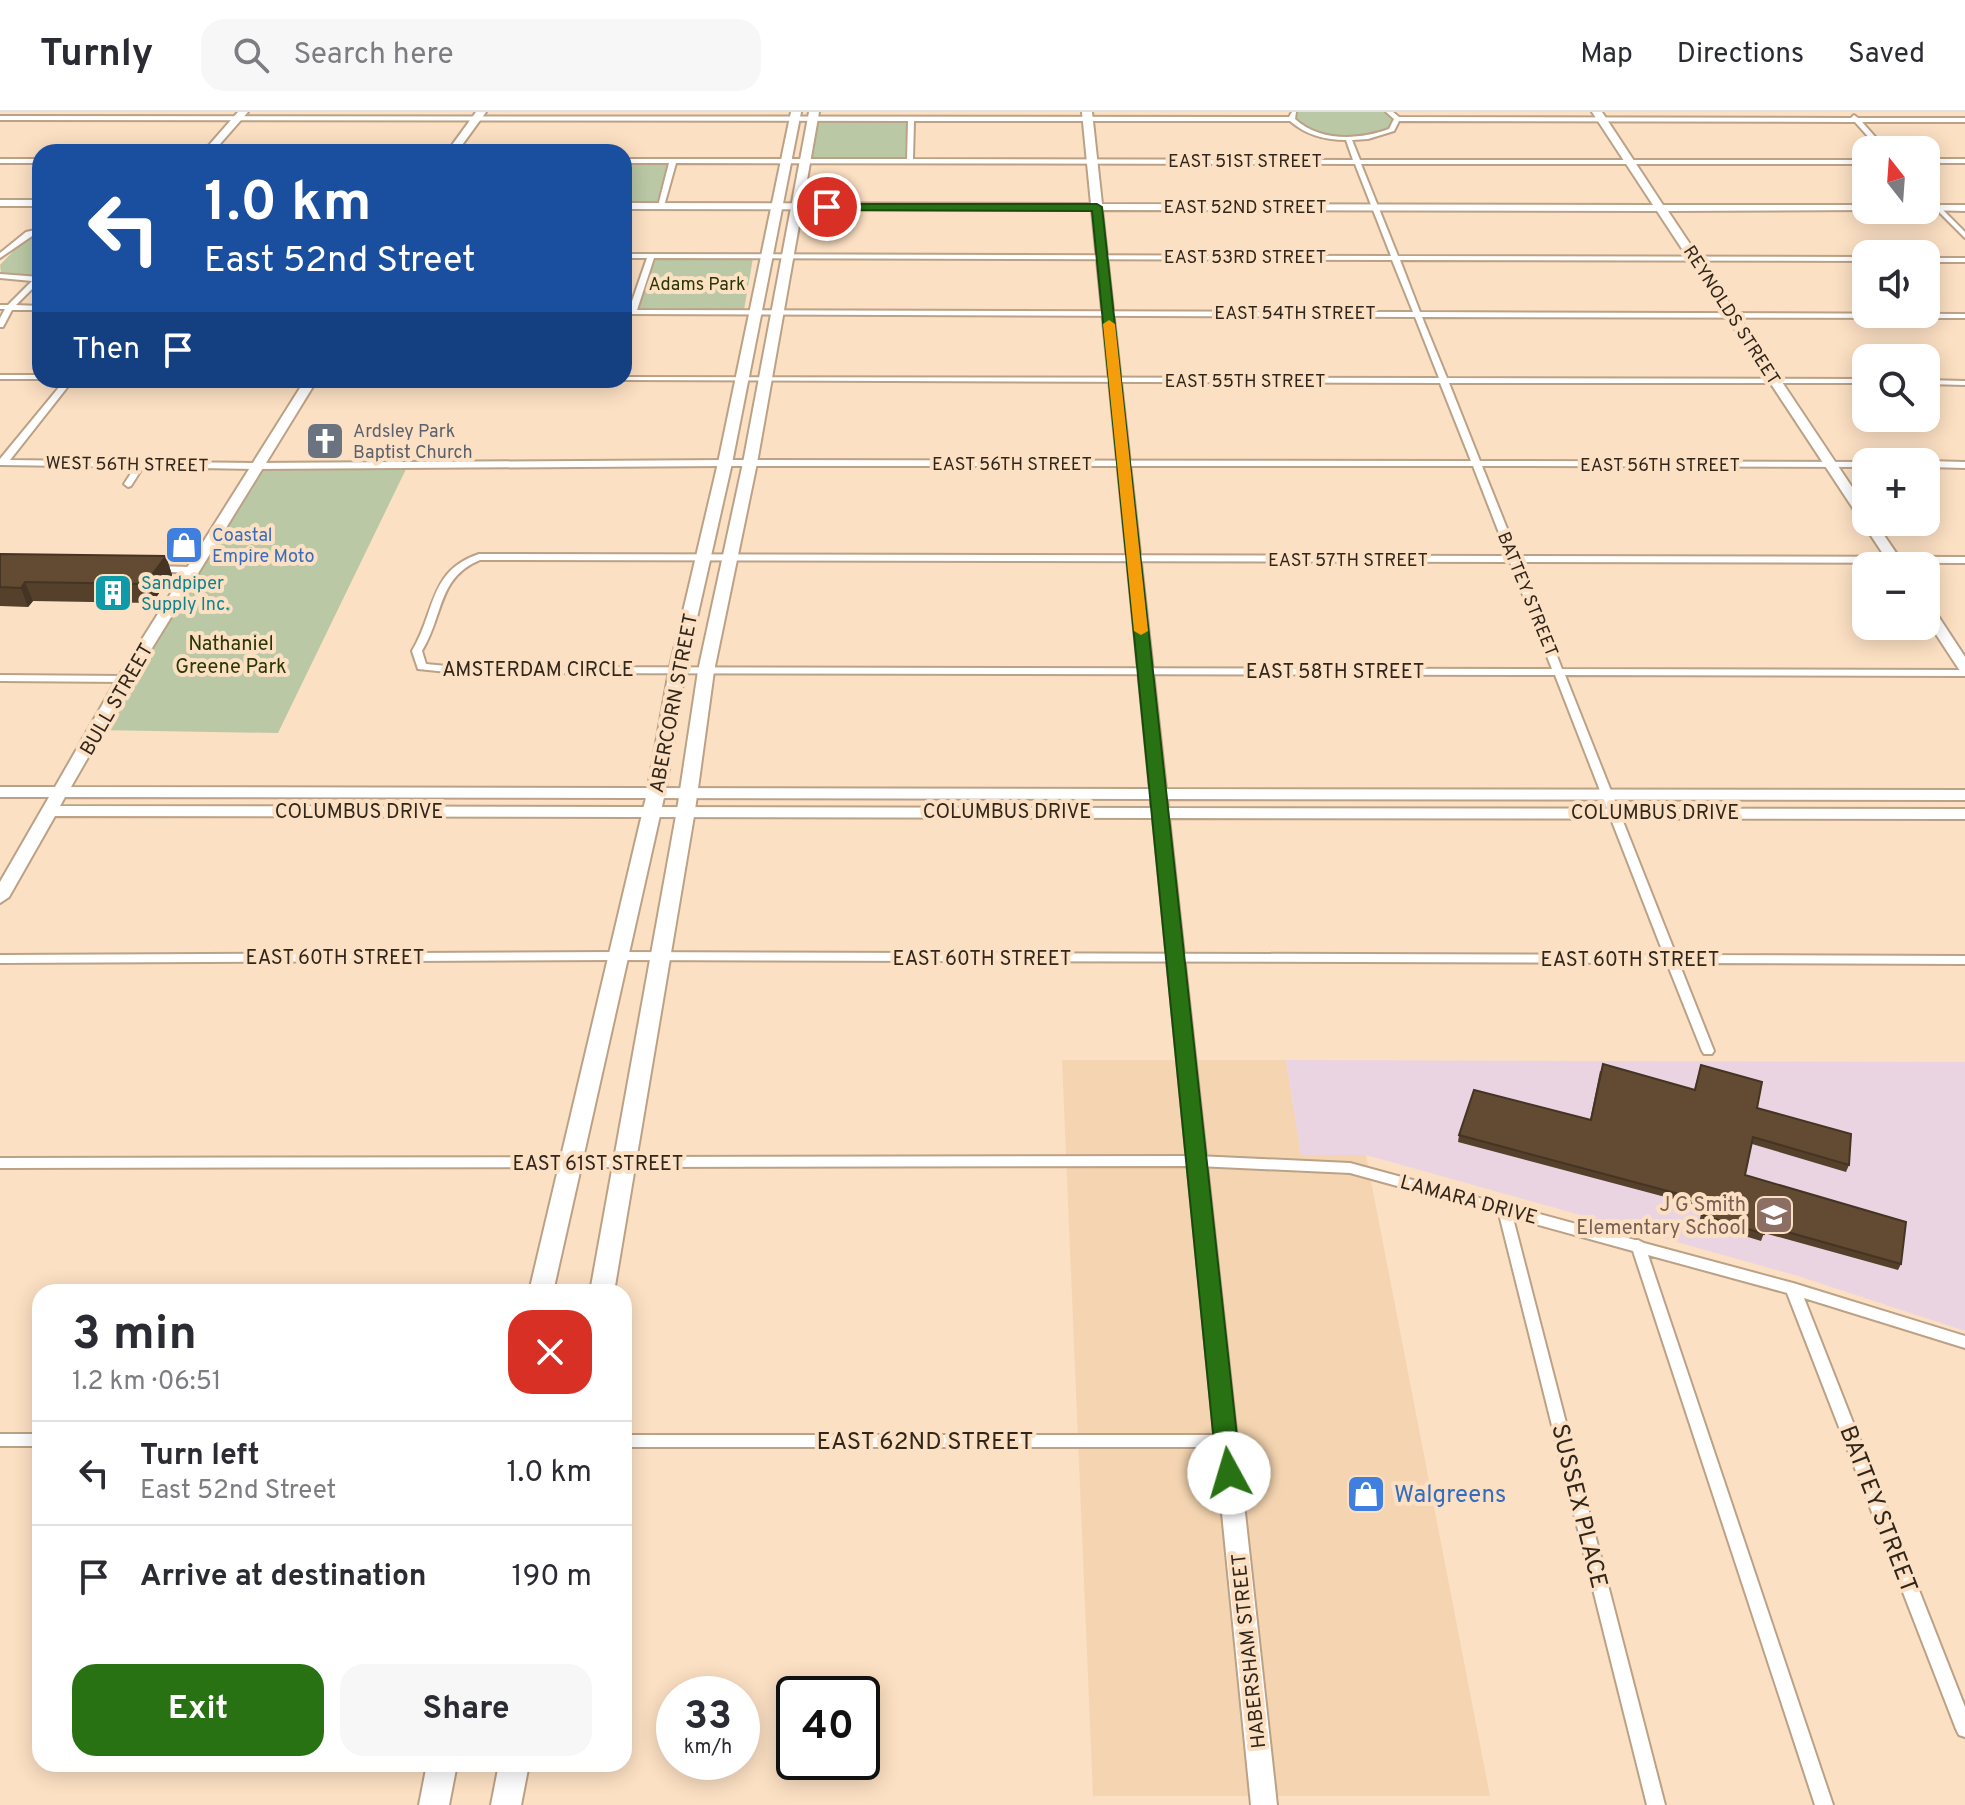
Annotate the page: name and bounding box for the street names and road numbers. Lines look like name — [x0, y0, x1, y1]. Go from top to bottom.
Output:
street label: EAST 51ST STREET — [1168, 151, 1322, 174]
street label: EAST 52ND STREET — [1163, 197, 1327, 220]
street label: REYNOLDS STREET — [1677, 242, 1784, 390]
street label: EAST 53RD STREET — [1164, 247, 1326, 270]
street label: EAST 54TH STREET — [1214, 303, 1376, 326]
street label: EAST 55TH STREET — [1164, 371, 1326, 394]
street label: WEST 56TH STREET — [45, 453, 209, 478]
street label: EAST 56TH STREET — [932, 454, 1092, 477]
street label: EAST 56TH STREET — [1580, 455, 1740, 478]
street label: BATTEY STREET — [1491, 529, 1562, 660]
street label: EAST 57TH STREET — [1268, 550, 1428, 573]
street label: ABERCORN STREET — [645, 611, 705, 795]
street label: BULL STREET — [75, 639, 160, 761]
street label: AMSTERDAM CIRCLE — [442, 658, 634, 684]
street label: EAST 58TH STREET — [1246, 660, 1424, 686]
street label: COLUMBUS DRIVE — [275, 800, 443, 826]
street label: COLUMBUS DRIVE — [923, 800, 1091, 826]
street label: COLUMBUS DRIVE — [1571, 801, 1739, 827]
street label: EAST 60TH STREET — [246, 946, 424, 972]
street label: EAST 60TH STREET — [893, 947, 1071, 973]
street label: EAST 60TH STREET — [1541, 948, 1719, 974]
street label: EAST 61ST STREET — [513, 1152, 683, 1178]
street label: LAMARA DRIVE — [1397, 1170, 1540, 1232]
street label: SUSSEX PLACE — [1543, 1421, 1613, 1592]
street label: BATTEY STREET — [1831, 1422, 1923, 1598]
street label: EAST 62ND STREET — [816, 1428, 1034, 1458]
street label: HABERSHAM STREET — [1227, 1552, 1273, 1750]

